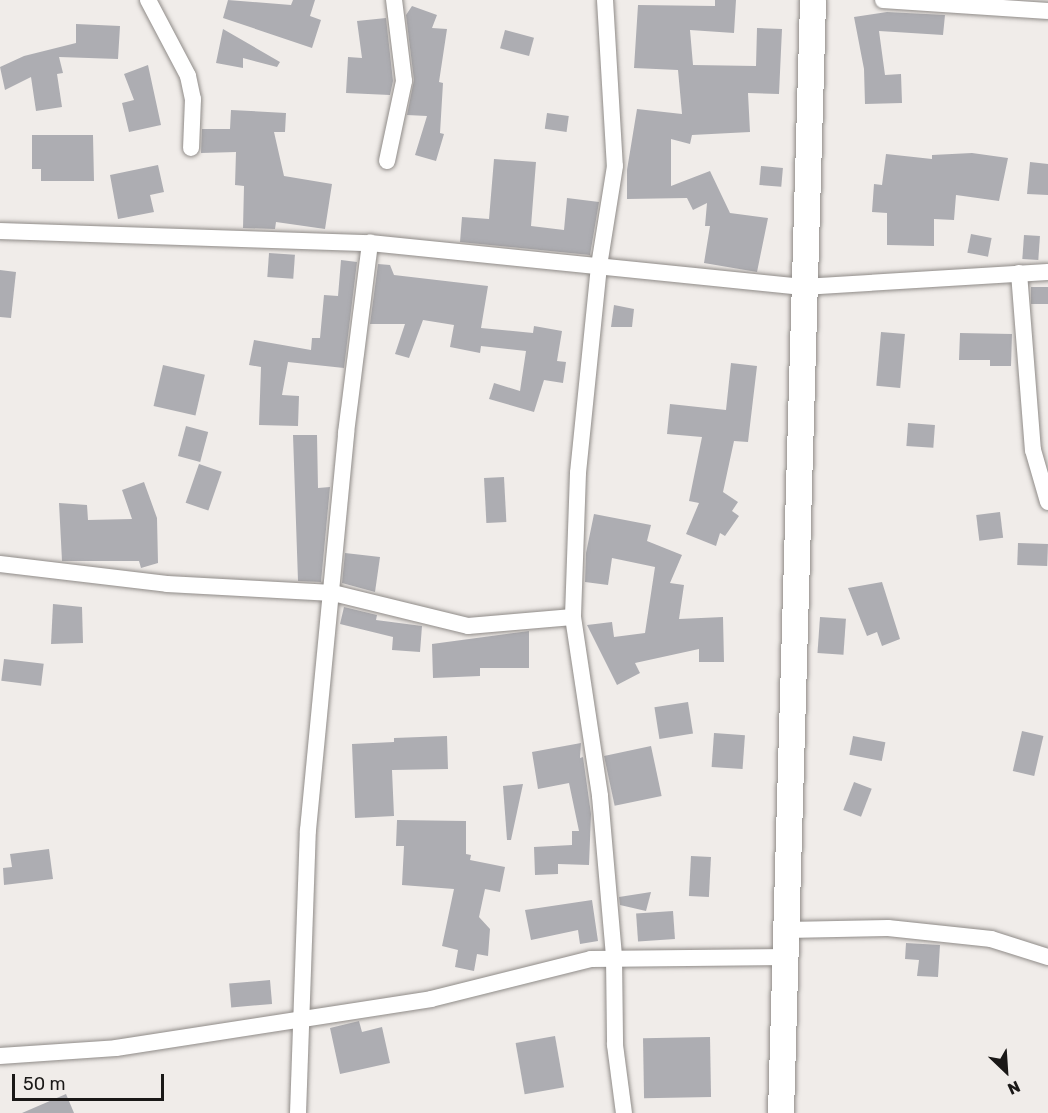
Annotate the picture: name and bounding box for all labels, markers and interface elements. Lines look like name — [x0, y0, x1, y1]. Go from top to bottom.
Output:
north arrow — [976, 1041, 1036, 1101]
scale bar — [15, 1062, 166, 1100]
text: 50 m — [23, 1073, 66, 1095]
text: N — [1005, 1077, 1023, 1099]

